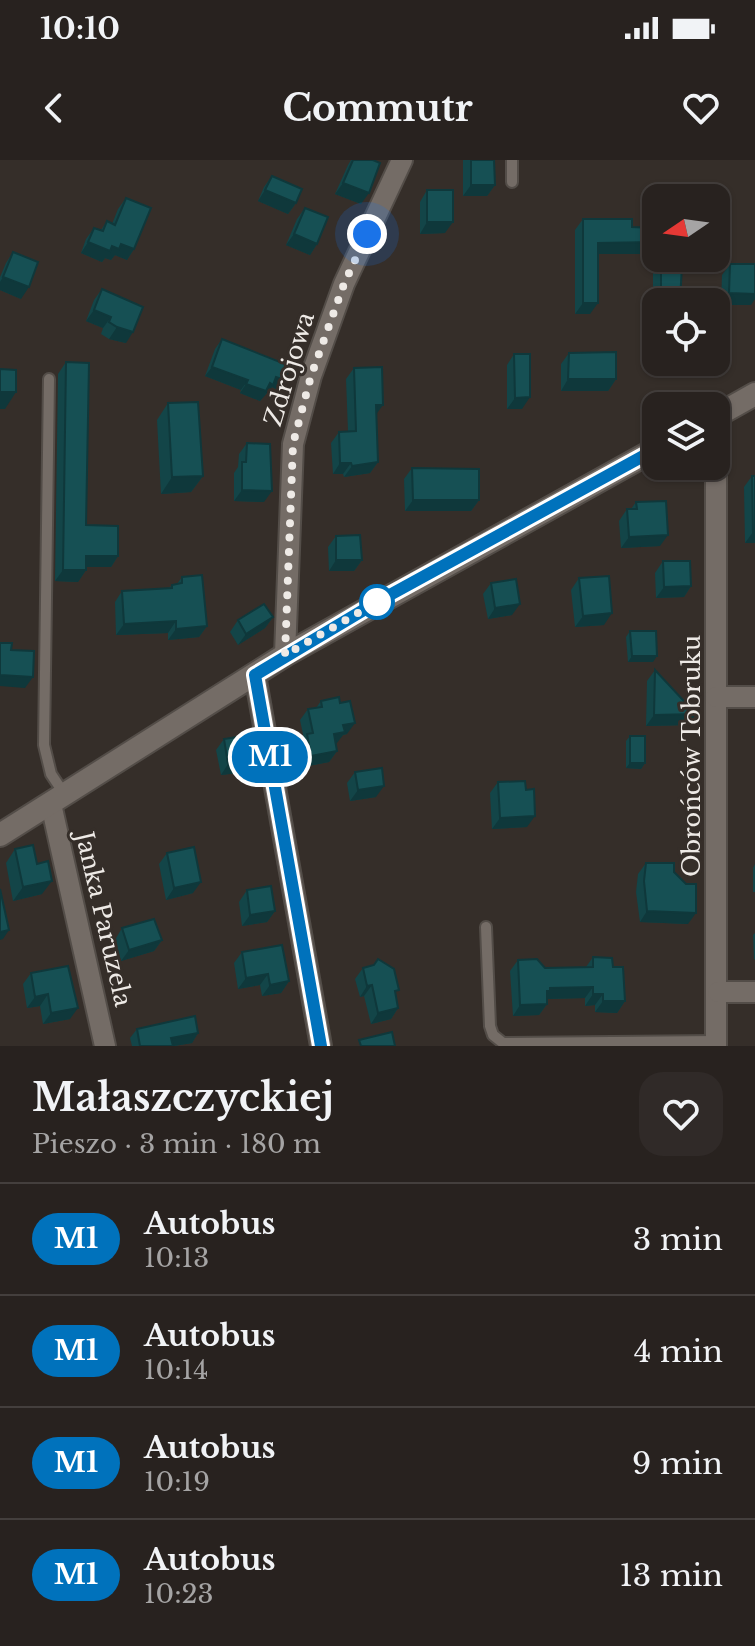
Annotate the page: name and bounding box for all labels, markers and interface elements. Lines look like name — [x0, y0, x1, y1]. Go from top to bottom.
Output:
text: 10:10 — [40, 10, 120, 47]
icon: back — [32, 86, 76, 130]
text: Commutr — [282, 86, 473, 131]
icon: heart — [679, 86, 723, 130]
north arrow — [642, 184, 730, 272]
map controls — [642, 184, 730, 480]
your location — [347, 214, 387, 254]
button: locate — [642, 288, 730, 376]
street label: Zdrojowa — [258, 308, 320, 429]
button: layers — [642, 392, 730, 480]
unlabelled marker — [360, 585, 394, 619]
street label: Obrońców Tobruku — [677, 635, 706, 877]
line badge: M1 — [234, 731, 306, 783]
text: M1 — [248, 739, 292, 774]
street label: Janka Paruzela — [69, 826, 138, 1010]
button: heart — [639, 1072, 723, 1156]
text: Małaszczyckiej — [32, 1074, 334, 1121]
text: Pieszo · 3 min · 180 m — [32, 1128, 321, 1160]
text: Autobus — [144, 1205, 276, 1242]
text: M1 — [54, 1221, 98, 1256]
text: 3 min — [633, 1221, 723, 1258]
text: 10:13 — [144, 1242, 209, 1274]
text: Autobus — [144, 1317, 276, 1354]
text: M1 — [54, 1333, 98, 1368]
text: 4 min — [634, 1333, 723, 1370]
text: 10:14 — [144, 1354, 208, 1386]
text: Autobus — [144, 1429, 276, 1466]
text: M1 — [54, 1445, 98, 1480]
text: 9 min — [632, 1445, 723, 1482]
text: 10:19 — [144, 1466, 210, 1498]
text: Autobus — [144, 1541, 276, 1578]
text: M1 — [54, 1557, 98, 1592]
text: 13 min — [619, 1557, 723, 1594]
text: 10:23 — [144, 1578, 214, 1610]

